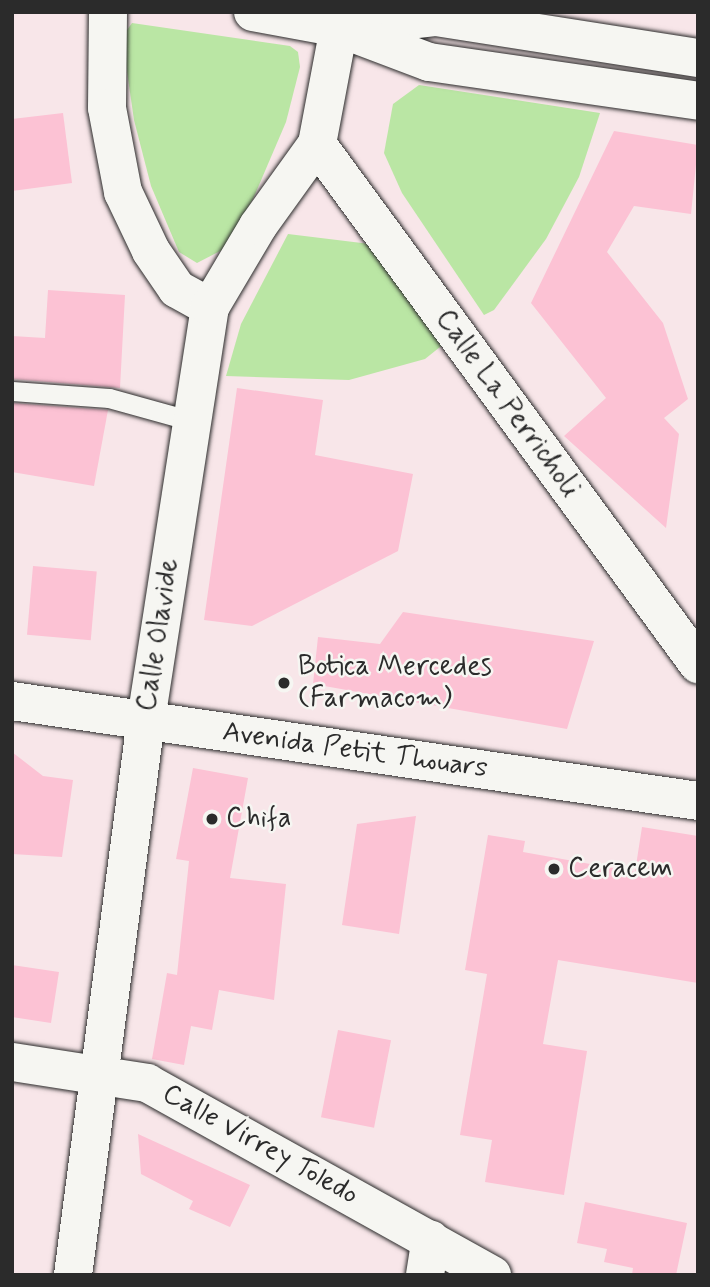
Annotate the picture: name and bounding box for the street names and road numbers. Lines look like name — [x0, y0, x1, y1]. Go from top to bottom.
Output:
street label: Calle La Perricholi — [428, 304, 586, 504]
street label: Calle Olavide — [130, 555, 188, 715]
street label: Avenida Petit Thouars — [223, 716, 487, 786]
street label: Calle Virrey Toledo — [155, 1077, 365, 1213]

